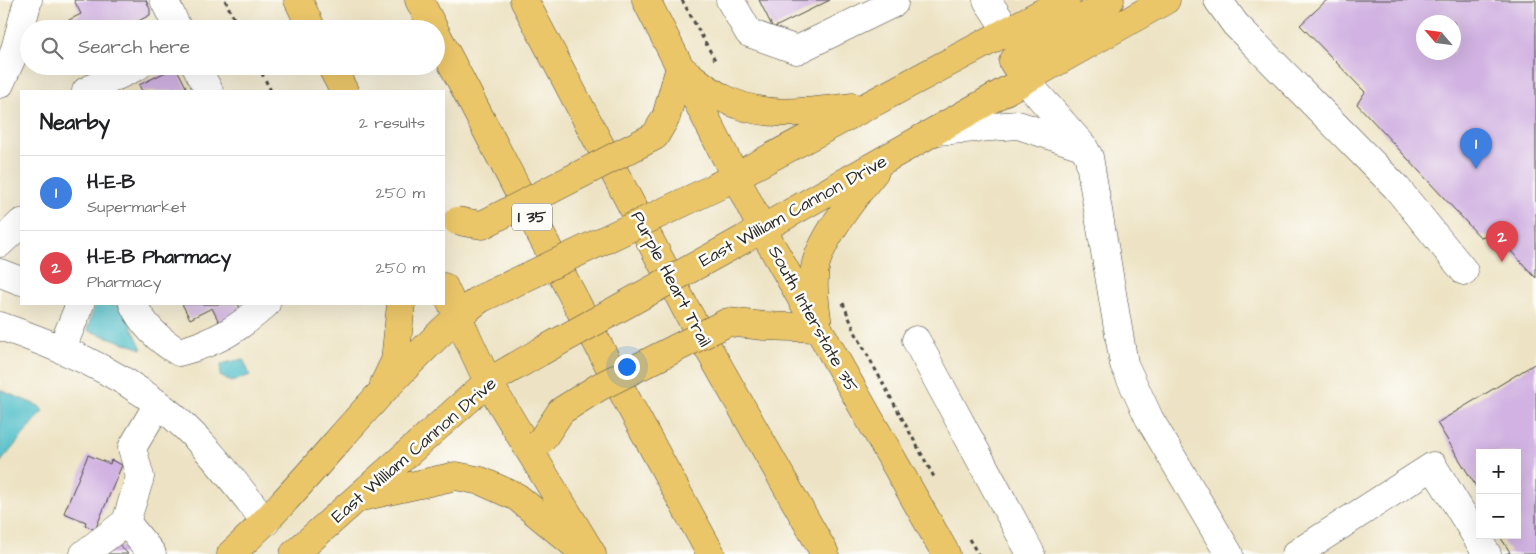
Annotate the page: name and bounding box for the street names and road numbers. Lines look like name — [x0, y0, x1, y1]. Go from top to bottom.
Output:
street label: East William Cannon Drive — [694, 149, 892, 273]
road number: I 35 — [512, 203, 552, 230]
street label: Purple Heart Trail — [625, 207, 717, 351]
street label: South Interstate 35 — [762, 241, 864, 397]
street label: East William Cannon Drive — [326, 371, 502, 529]

